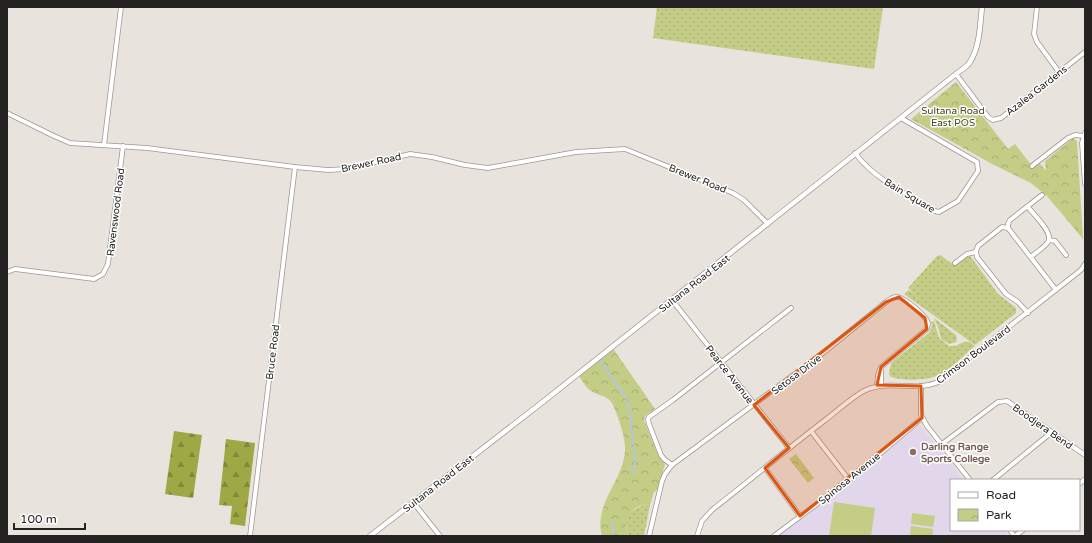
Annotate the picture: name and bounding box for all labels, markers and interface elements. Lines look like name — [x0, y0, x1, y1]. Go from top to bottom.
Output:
street label: Azalea Gardens — [1004, 63, 1070, 118]
park label: Sultana Road East POS — [921, 105, 985, 129]
street label: Brewer Road — [340, 151, 402, 175]
street label: Brewer Road — [667, 162, 728, 196]
street label: Ravenswood Road — [105, 167, 127, 257]
street label: Bain Square — [882, 176, 937, 216]
street label: Sultana Road East — [657, 252, 733, 315]
street label: Crimson Boulevard — [934, 323, 1013, 387]
street label: Bruce Road — [264, 324, 282, 380]
street label: Pearce Avenue — [703, 343, 756, 407]
street label: Setosa Drive — [769, 352, 824, 397]
street label: Boodjera Bend — [1010, 402, 1075, 452]
place label: Darling Range Sports College — [921, 441, 990, 465]
marker: Darling Range Sports College — [908, 447, 918, 457]
street label: Spinosa Avenue — [816, 450, 883, 507]
street label: Sultana Road East — [401, 452, 477, 515]
legend — [950, 479, 1080, 531]
text: Road — [986, 488, 1016, 502]
scale bar — [14, 505, 85, 531]
text: Park — [986, 508, 1012, 522]
text: 100 m — [20, 512, 57, 526]

